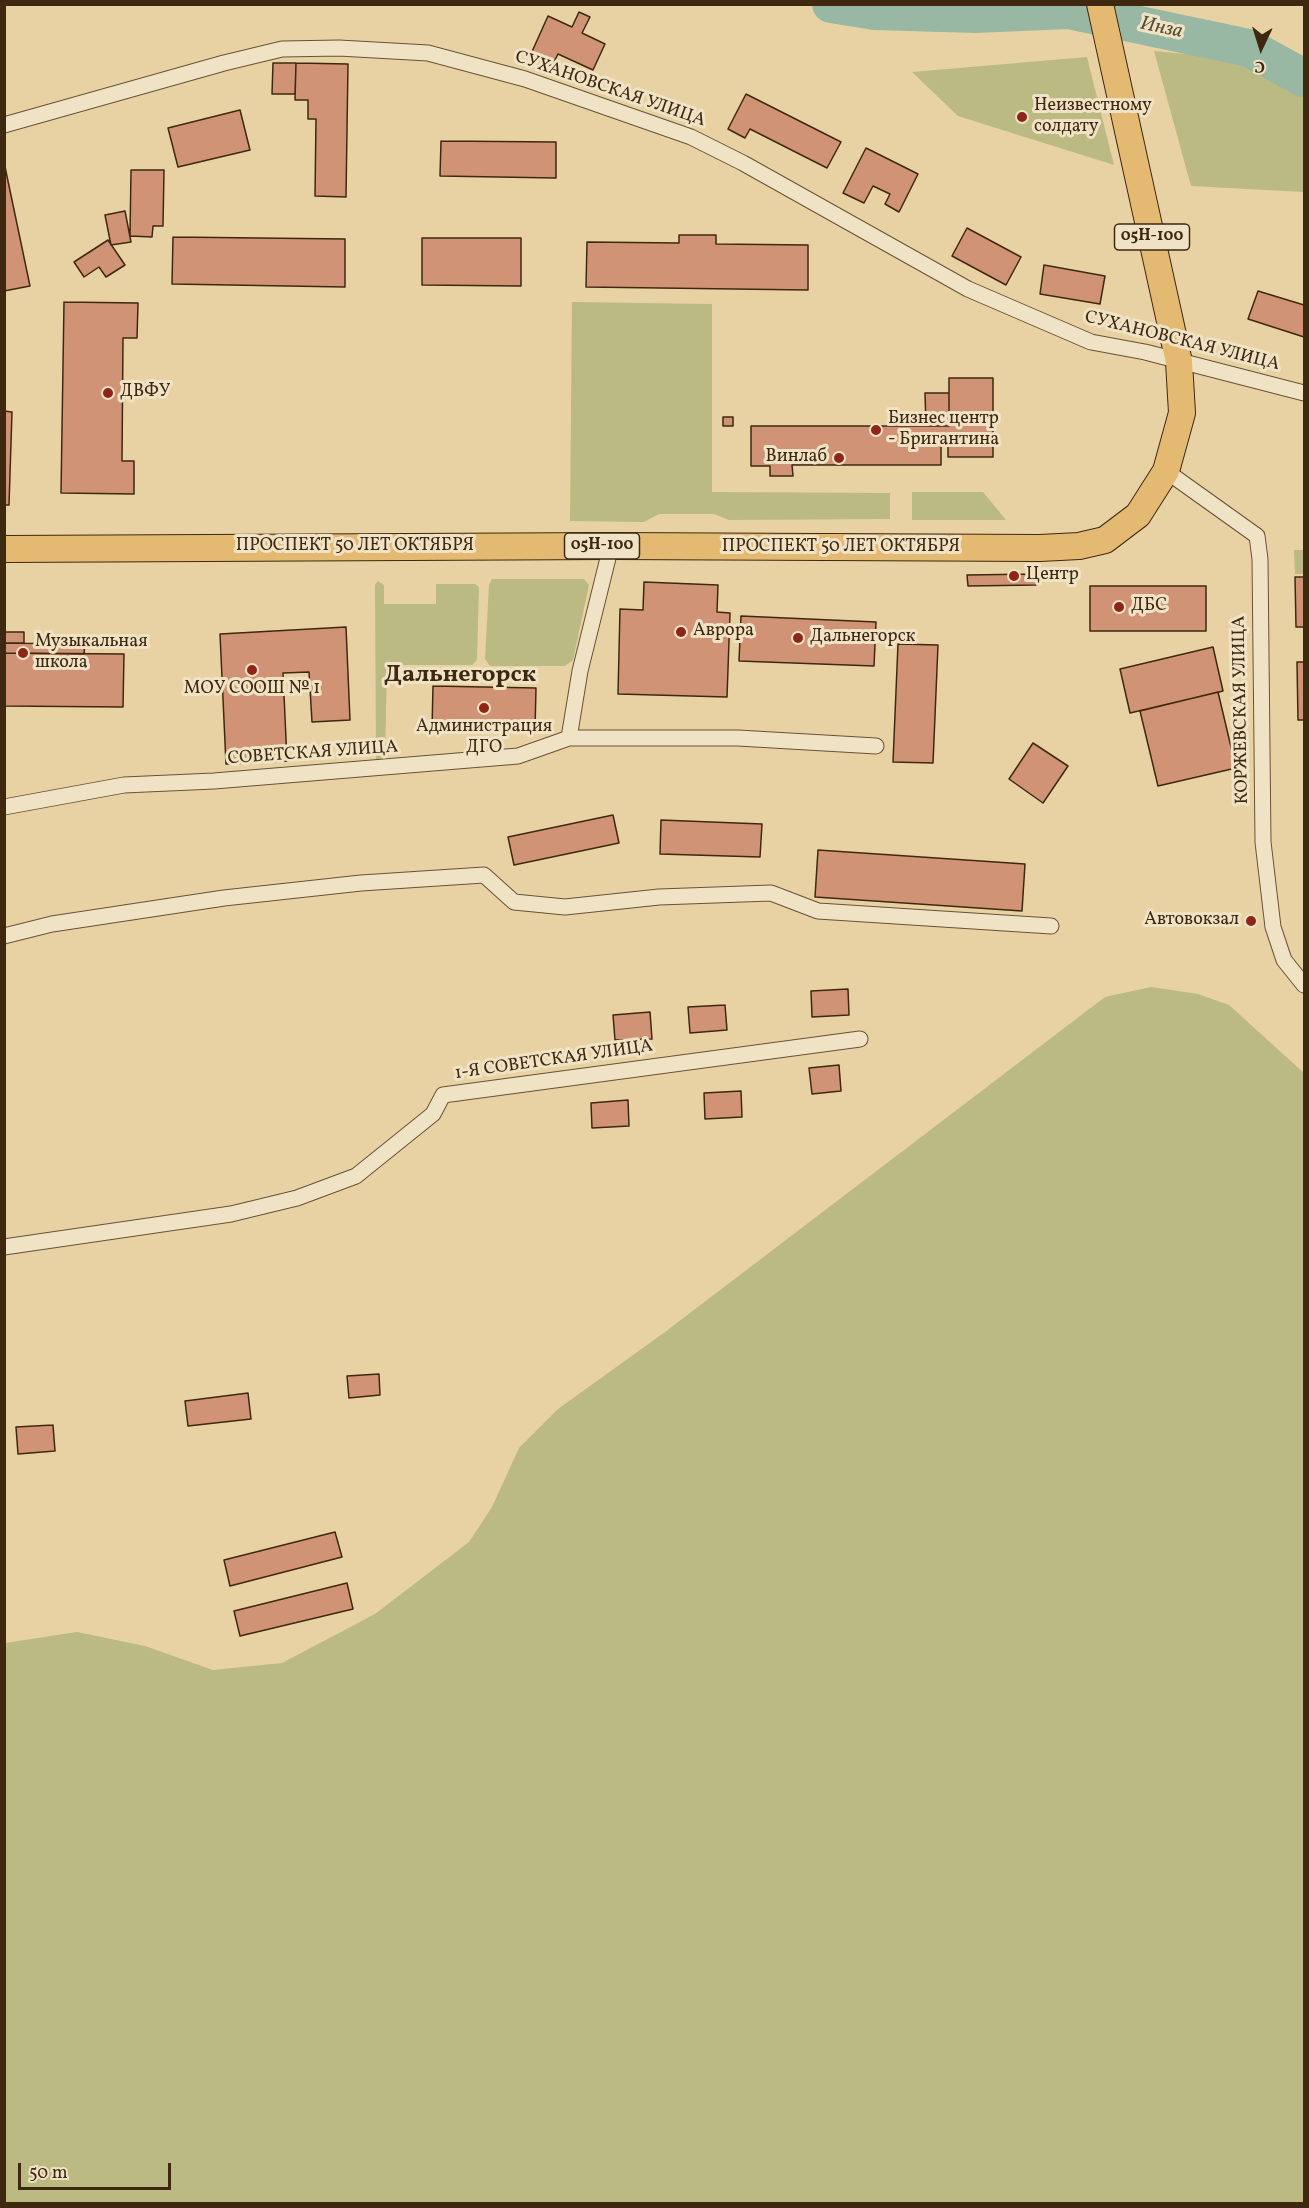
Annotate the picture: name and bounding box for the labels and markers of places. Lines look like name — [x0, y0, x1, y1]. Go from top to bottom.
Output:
place label: Неизвестному солдату — [1034, 96, 1152, 138]
marker: Неизвестному солдату — [1015, 110, 1029, 124]
place label: ДВФУ — [120, 382, 170, 404]
marker: ДВФУ — [101, 386, 115, 400]
place label: Бизнес центр - Бригантина — [888, 409, 999, 452]
marker: Бизнес центр - Бригантина — [869, 423, 883, 437]
place label: Винлаб — [766, 447, 827, 469]
marker: Винлаб — [832, 451, 846, 465]
place label: Центр — [1026, 565, 1079, 587]
marker: Центр — [1007, 569, 1021, 583]
place label: ДБС — [1131, 596, 1167, 618]
marker: ДБС — [1112, 600, 1126, 614]
place label: Аврора — [693, 621, 754, 643]
marker: Аврора — [674, 625, 688, 639]
place label: Дальнегорск — [810, 627, 915, 649]
marker: Дальнегорск — [791, 631, 805, 645]
place label: Музыкальная школа — [35, 632, 148, 674]
marker: Музыкальная школа — [16, 646, 30, 660]
marker: МОУ СООШ № 1 — [245, 663, 259, 677]
place label: МОУ СООШ № 1 — [184, 679, 320, 701]
marker: Администрация ДГО — [477, 701, 491, 715]
place label: Администрация ДГО — [416, 717, 552, 760]
place label: Автовокзал — [1144, 910, 1239, 932]
marker: Автовокзал — [1244, 914, 1258, 928]

